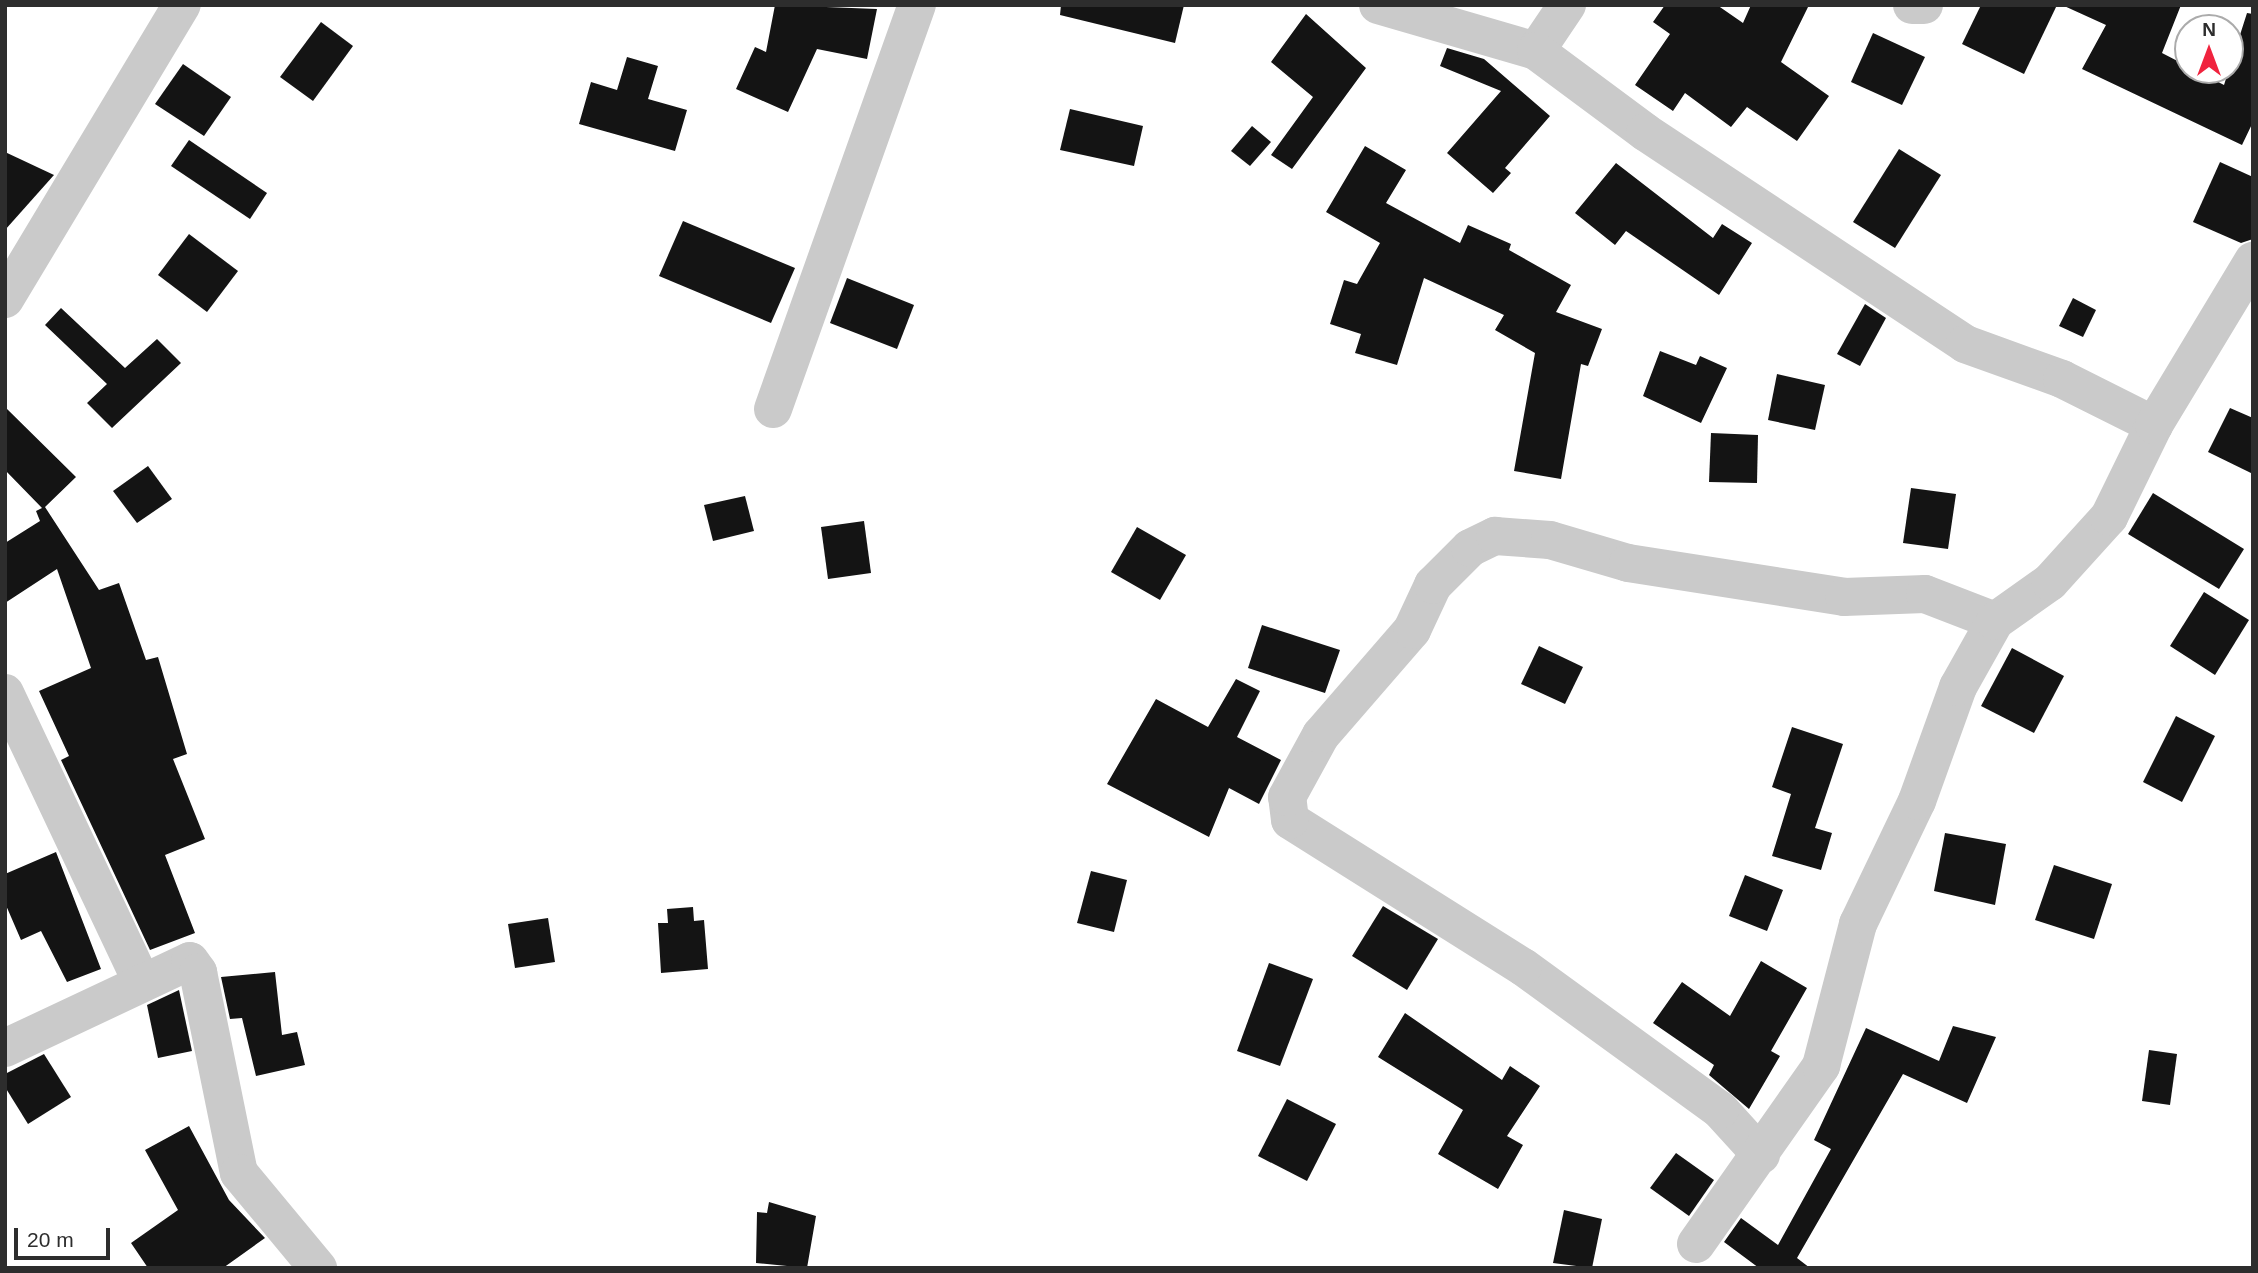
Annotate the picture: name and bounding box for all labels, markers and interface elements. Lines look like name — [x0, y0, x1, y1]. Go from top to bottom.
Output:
north arrow — [2174, 14, 2244, 84]
text: N — [2202, 19, 2216, 40]
scale bar — [18, 1214, 114, 1258]
text: 20 m — [27, 1228, 74, 1251]

